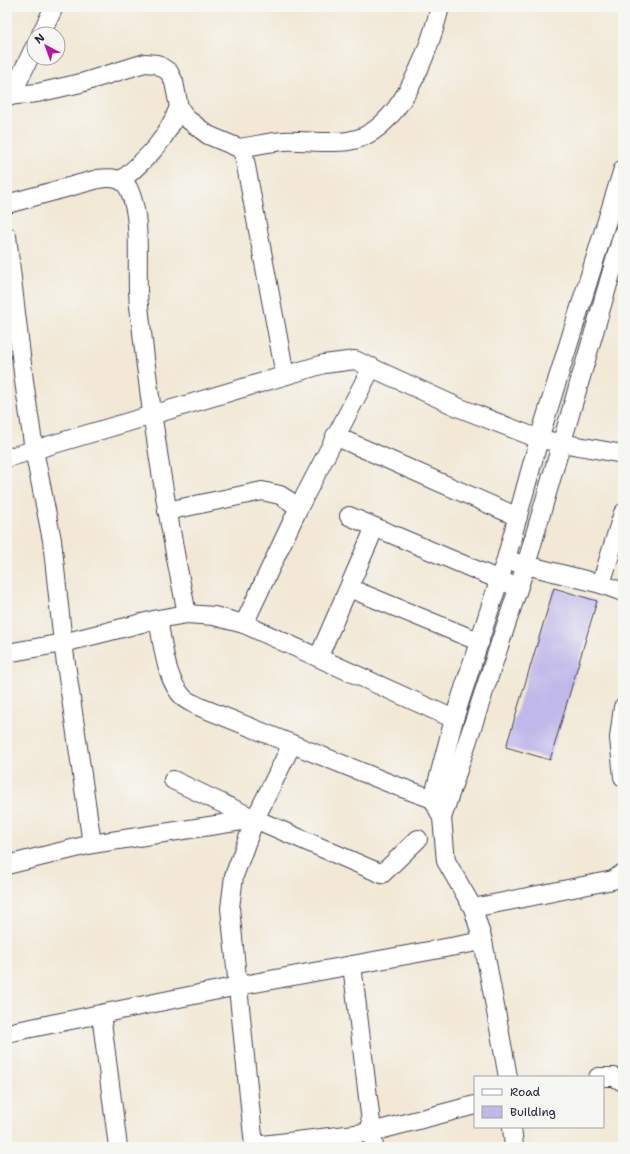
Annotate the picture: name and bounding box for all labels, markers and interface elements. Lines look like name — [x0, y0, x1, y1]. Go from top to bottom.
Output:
north arrow — [26, 26, 66, 66]
text: N — [32, 30, 48, 47]
legend — [474, 1076, 604, 1128]
text: Road — [510, 1084, 541, 1100]
text: Building — [510, 1104, 556, 1120]

